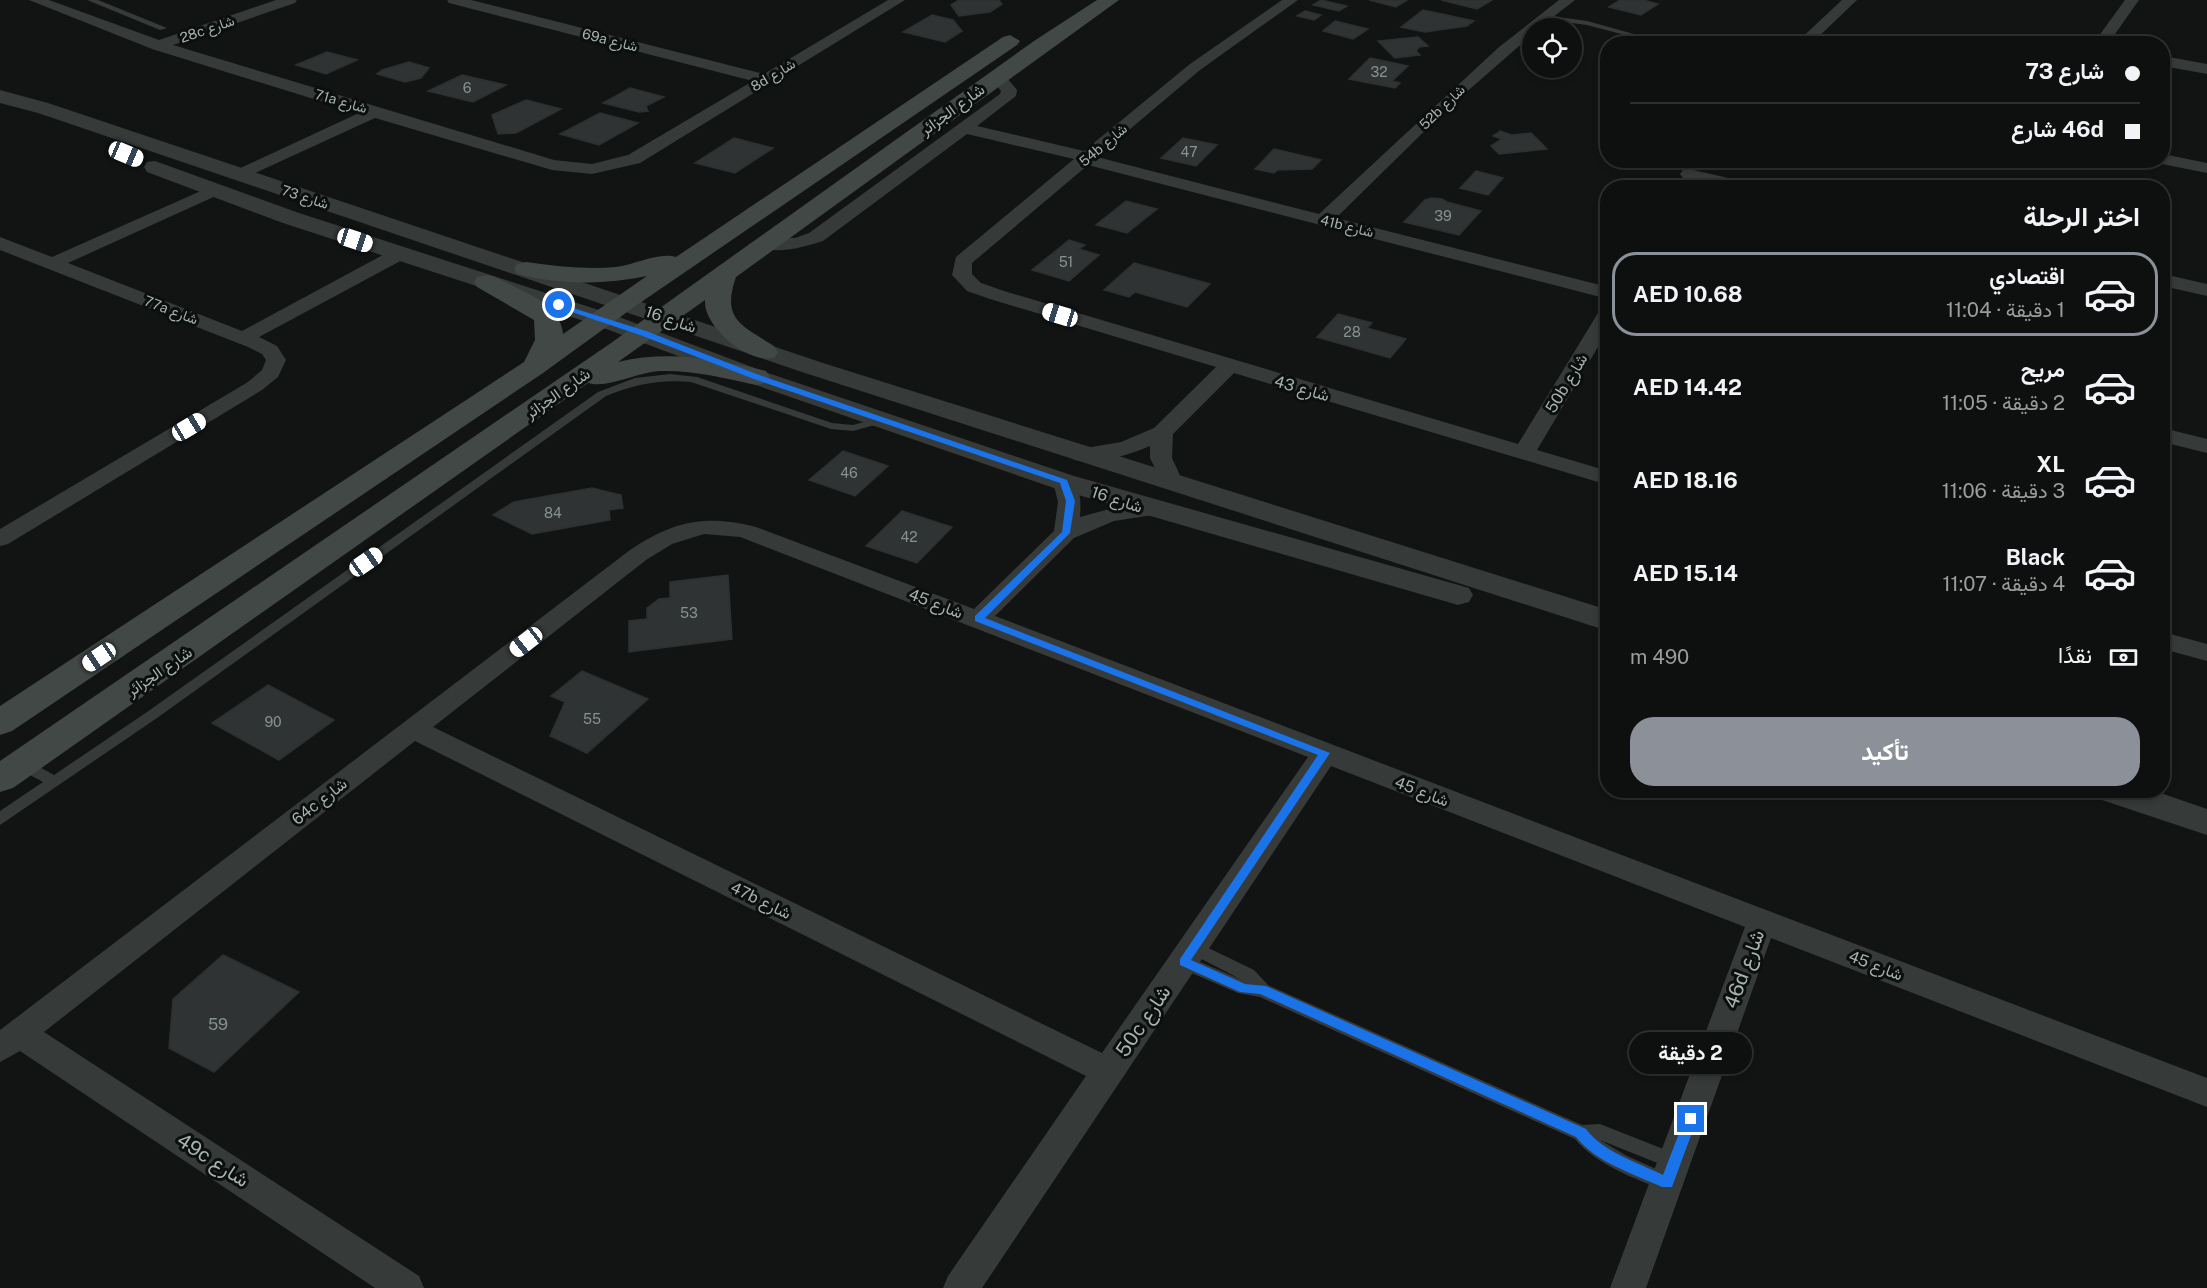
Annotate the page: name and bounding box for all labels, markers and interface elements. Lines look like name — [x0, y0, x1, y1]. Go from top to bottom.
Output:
street label: 28c شارع — [178, 12, 237, 49]
map controls — [1522, 18, 1582, 78]
button: locate — [1522, 18, 1582, 78]
street label: 69a شارع — [580, 25, 639, 58]
street label: 8d شارع — [748, 56, 800, 97]
text: شارع 73 — [2025, 58, 2104, 84]
house number: 32 — [1370, 64, 1388, 80]
house number: 6 — [463, 80, 472, 96]
street label: شارع الجزائر — [915, 80, 989, 141]
street label: 52b شارع — [1416, 81, 1470, 135]
street label: 71a شارع — [312, 86, 369, 119]
text: 46d شارع — [2011, 116, 2104, 142]
street label: 54b شارع — [1076, 120, 1132, 172]
car — [106, 139, 146, 169]
house number: 47 — [1180, 144, 1198, 160]
street label: شارع 73 — [279, 182, 331, 215]
text: اختر الرحلة — [2023, 200, 2140, 232]
house number: 39 — [1434, 208, 1452, 224]
street label: 41b شارع — [1318, 212, 1375, 243]
car — [335, 226, 375, 254]
house number: 51 — [1059, 254, 1073, 270]
text: اقتصادي — [1989, 263, 2065, 289]
icon: car — [2083, 267, 2137, 321]
text: AED 10.68 — [1633, 281, 1743, 307]
route start — [545, 291, 572, 318]
street label: 77a شارع — [141, 292, 200, 330]
text: 1 دقيقة · 11:04 — [1946, 298, 2065, 322]
car — [1040, 301, 1080, 329]
street label: شارع 16 — [642, 302, 699, 339]
house number: 28 — [1343, 324, 1361, 340]
street label: 50b شارع — [1541, 350, 1593, 417]
text: مريح — [2021, 356, 2065, 382]
icon: car — [2083, 360, 2137, 414]
street label: شارع الجزائر — [520, 364, 595, 425]
street label: شارع 43 — [1272, 372, 1332, 407]
text: AED 14.42 — [1633, 374, 1742, 400]
text: 2 دقيقة · 11:05 — [1942, 391, 2065, 415]
car — [169, 410, 209, 444]
text: XL — [2037, 451, 2065, 477]
icon: car — [2083, 453, 2137, 507]
house number: 46 — [840, 465, 858, 481]
text: AED 18.16 — [1633, 467, 1738, 493]
text: 3 دقيقة · 11:06 — [1942, 479, 2065, 503]
street label: شارع 16 — [1088, 482, 1145, 519]
house number: 84 — [544, 505, 562, 521]
house number: 42 — [900, 529, 918, 545]
car — [346, 544, 386, 580]
text: Black — [2006, 544, 2065, 570]
icon: car — [2083, 546, 2137, 600]
text: AED 15.14 — [1633, 560, 1738, 586]
text: 4 دقيقة · 11:07 — [1942, 572, 2065, 596]
street label: شارع 45 — [905, 585, 965, 624]
house number: 53 — [680, 605, 698, 621]
car — [506, 624, 546, 660]
car — [79, 639, 119, 675]
icon: cash — [2107, 641, 2140, 674]
text: نقدًا — [2058, 642, 2092, 668]
street label: شارع الجزائر — [122, 643, 197, 703]
text: 490 m — [1630, 645, 1689, 669]
house number: 55 — [583, 711, 601, 727]
house number: 90 — [264, 714, 282, 730]
button: تأكيد — [1630, 717, 2140, 786]
street label: شارع 45 — [1391, 773, 1451, 812]
street label: 64c شارع — [288, 774, 352, 830]
street label: 47b شارع — [727, 878, 794, 925]
street label: 46d شارع — [1719, 926, 1771, 1012]
street label: شارع 45 — [1845, 947, 1905, 986]
street label: 50c شارع — [1110, 981, 1177, 1062]
house number: 59 — [208, 1015, 228, 1034]
callout: 2 دقيقة — [1630, 1032, 1752, 1074]
text: 2 دقيقة — [1658, 1041, 1723, 1065]
route end — [1677, 1105, 1704, 1132]
street label: 49c شارع — [171, 1128, 253, 1194]

